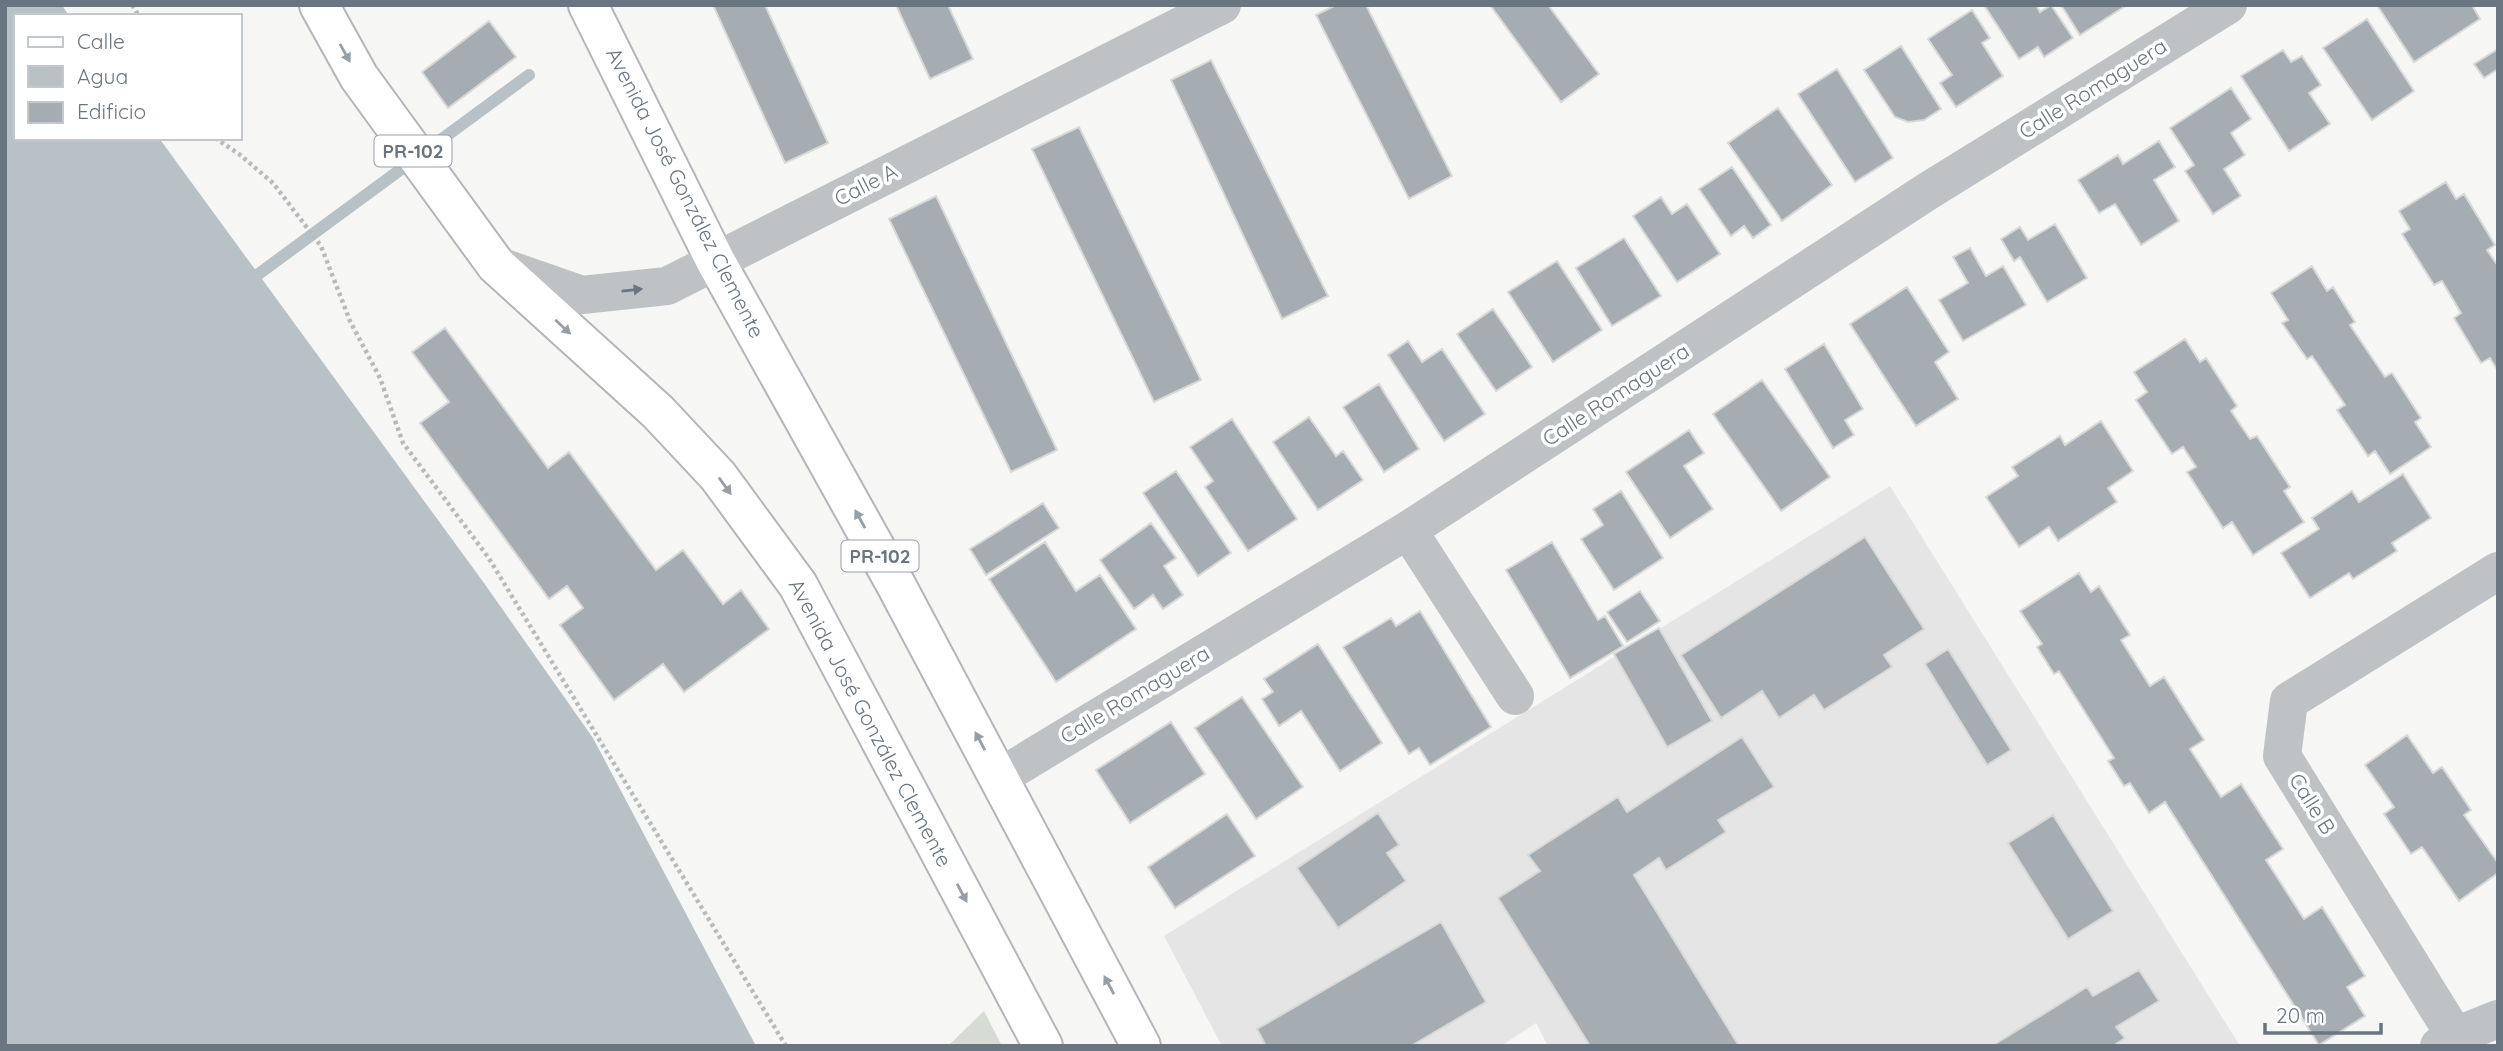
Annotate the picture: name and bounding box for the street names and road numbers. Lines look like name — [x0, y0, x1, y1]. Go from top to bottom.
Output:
street label: Calle Romaguera — [2014, 32, 2171, 144]
street label: Avenida José González Clemente — [601, 43, 771, 342]
road number: PR-102 — [374, 136, 452, 167]
street label: Calle A — [830, 157, 901, 211]
street label: Calle Romaguera — [1537, 337, 1694, 451]
road number: PR-102 — [842, 540, 918, 572]
street label: Avenida José González Clemente — [784, 574, 958, 871]
street label: Calle Romaguera — [1055, 639, 1214, 749]
street label: Calle B — [2284, 768, 2342, 839]

